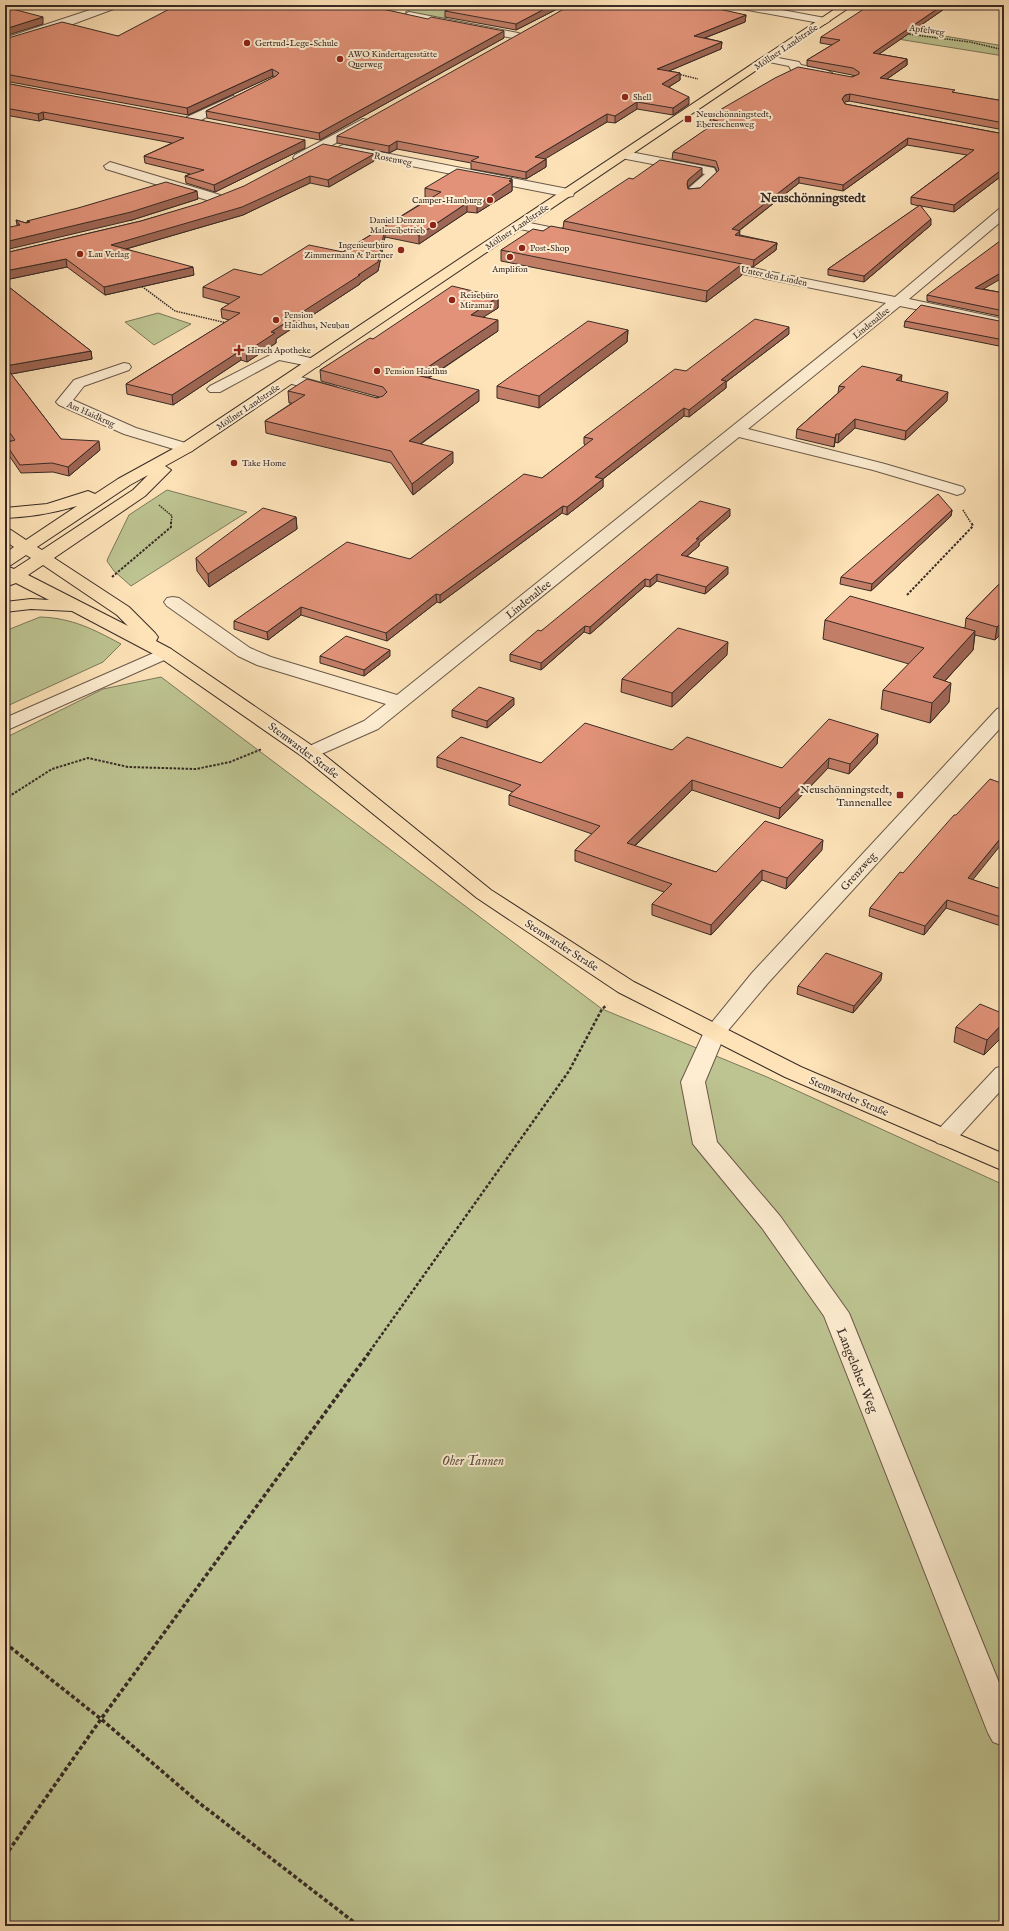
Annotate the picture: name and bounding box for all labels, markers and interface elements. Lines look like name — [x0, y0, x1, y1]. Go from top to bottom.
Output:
street label: Möllner Landstraße — [752, 22, 820, 73]
street label: Apfelweg — [908, 22, 945, 38]
marker: Gertrud-Lege-Schule — [242, 38, 252, 48]
place label: Gertrud-Lege-Schule — [255, 38, 338, 49]
place label: AWO Kindertagesstätte Querweg — [347, 49, 437, 70]
marker: AWO Kindertagesstätte Querweg — [335, 54, 345, 64]
marker: Shell — [620, 92, 630, 102]
place label: Shell — [633, 92, 652, 103]
place label: Neuschönningstedt, Ebereschenweg — [696, 109, 772, 130]
marker: Neuschönningstedt, Ebereschenweg — [683, 114, 693, 124]
street label: Rosenweg — [373, 150, 413, 169]
district label: Neuschönningstedt — [759, 190, 866, 207]
place label: Camper-Hamburg — [412, 195, 482, 206]
marker: Camper-Hamburg — [485, 195, 495, 205]
street label: Möllner Landstraße — [483, 202, 551, 253]
place label: Daniel Denzau Malereibetrieb — [369, 215, 425, 236]
marker: Daniel Denzau Malereibetrieb — [428, 220, 438, 230]
place label: Ingenieurbüro Zimmermann & Partner — [304, 240, 394, 261]
marker: Post-Shop — [517, 243, 527, 253]
place label: Post-Shop — [530, 243, 570, 254]
marker: Ingenieurbüro Zimmermann & Partner — [396, 245, 406, 255]
marker: Lau Verlag — [75, 249, 85, 259]
place label: Lau Verlag — [88, 249, 129, 260]
marker: Amplifon — [505, 252, 515, 262]
place label: Amplifon — [491, 264, 528, 275]
street label: Unter den Linden — [740, 264, 808, 289]
place label: Reisebüro Miramar — [460, 290, 498, 311]
marker: Reisebüro Miramar — [447, 295, 457, 305]
street label: Lindenallee — [851, 305, 892, 342]
place label: Pension Haidhus, Neubau — [284, 310, 350, 331]
marker: Pension Haidhus, Neubau — [271, 315, 281, 325]
marker: Hirsch Apotheke — [234, 345, 244, 355]
place label: Hirsch Apotheke — [247, 345, 311, 356]
marker: Pension Haidhus — [372, 366, 382, 376]
place label: Pension Haidhus — [385, 366, 447, 377]
street label: Möllner Landstraße — [214, 382, 282, 433]
street label: Am Haidkrug — [64, 399, 117, 430]
marker: Take Home — [229, 458, 239, 468]
place label: Take Home — [242, 458, 286, 469]
street label: Lindenallee — [503, 577, 554, 622]
street label: Stemwarder Straße — [265, 720, 342, 782]
place label: Neuschönningstedt, Tannenallee — [800, 783, 892, 810]
marker: Neuschönningstedt, Tannenallee — [895, 790, 905, 800]
street label: Grenzweg — [838, 849, 880, 894]
street label: Stemwarder Straße — [522, 917, 601, 975]
street label: Stemwarder Straße — [807, 1074, 891, 1120]
street label: Langeloher Weg — [832, 1325, 882, 1417]
park label: Oher Tannen — [442, 1453, 504, 1470]

